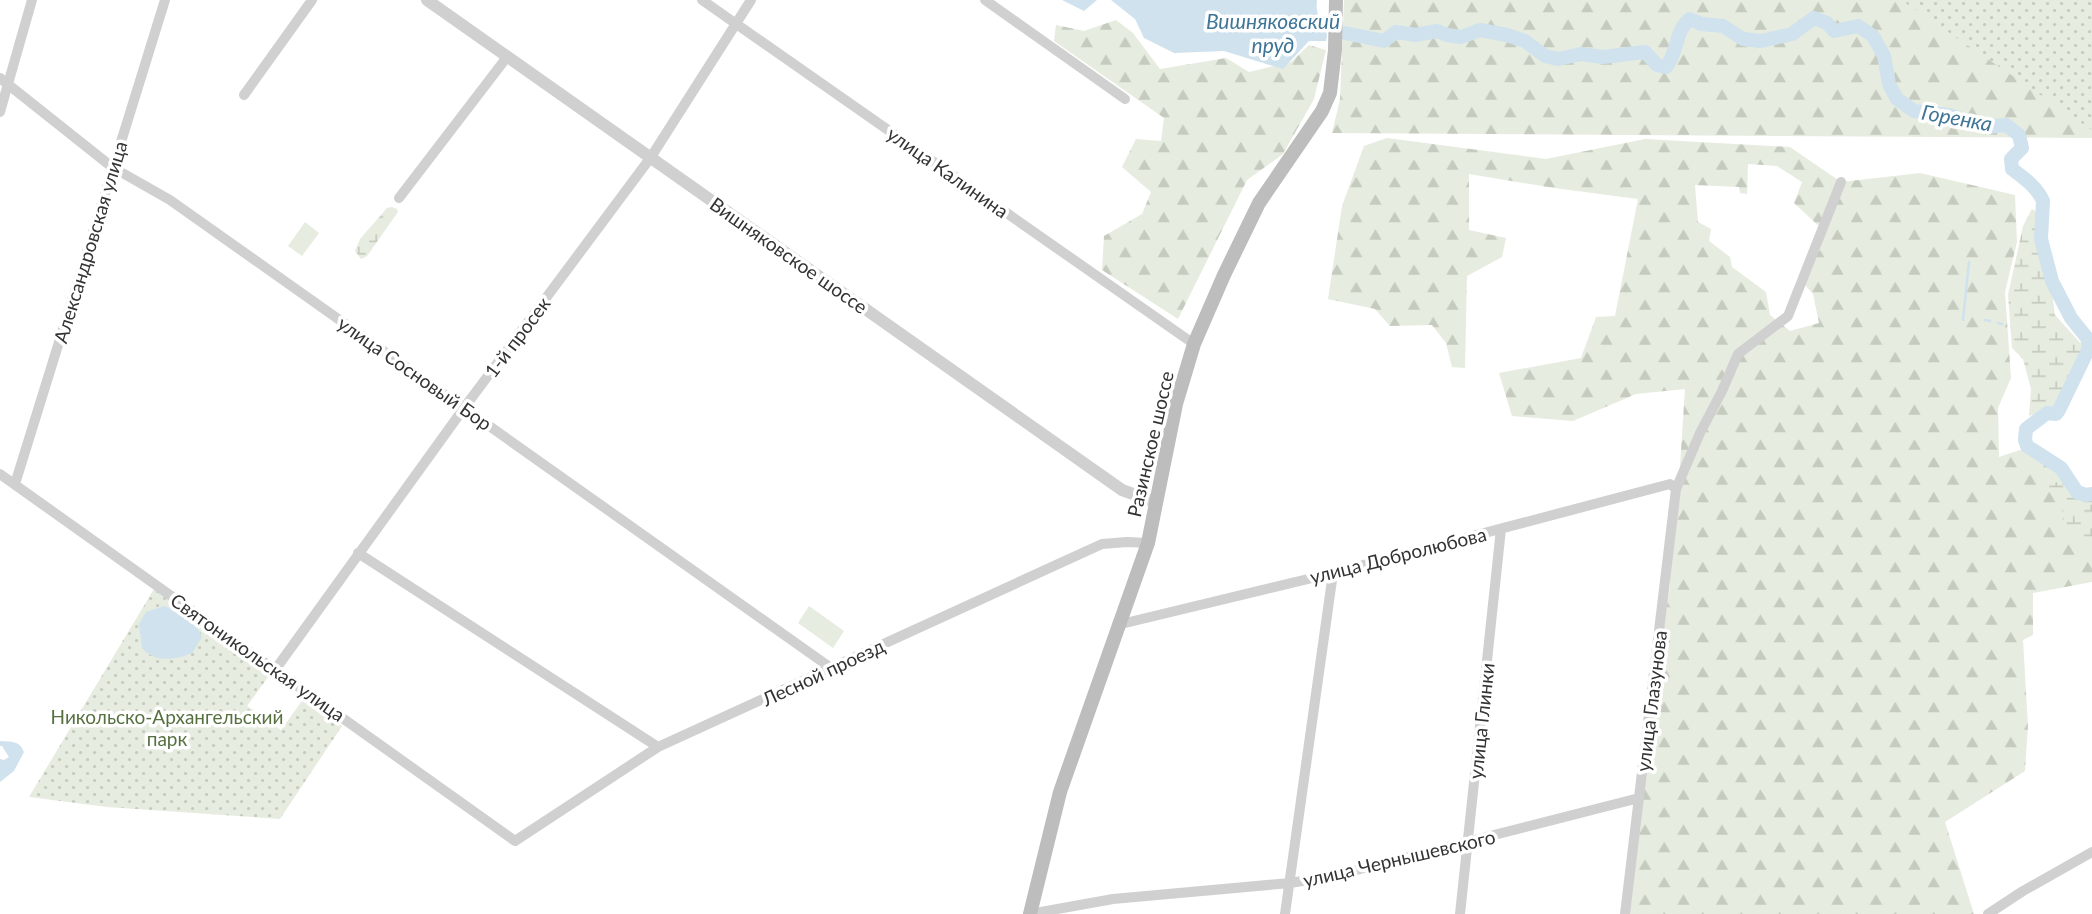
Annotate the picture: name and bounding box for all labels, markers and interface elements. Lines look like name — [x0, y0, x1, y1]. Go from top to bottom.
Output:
water label: Вишняковский пруд — [1206, 8, 1340, 57]
water label: Горенка — [1920, 99, 1994, 135]
street label: улица Калинина — [883, 122, 1013, 222]
street label: Александровская улица — [48, 138, 132, 346]
street label: Вишняковское шоссе — [706, 192, 872, 318]
street label: 1-й просек — [479, 292, 555, 382]
street label: улица Сосновый Бор — [334, 311, 496, 435]
street label: Разинское шоссе — [1122, 369, 1178, 519]
street label: улица Добролюбова — [1307, 522, 1489, 588]
street label: Святоникольская улица — [166, 588, 350, 726]
street label: улица Глазунова — [1631, 629, 1671, 773]
street label: Лесной проезд — [757, 634, 888, 711]
street label: улица Глинки — [1463, 662, 1499, 780]
park label: Никольско-Архангельский парк — [51, 705, 283, 750]
street label: улица Чернышевского — [1301, 825, 1497, 891]

